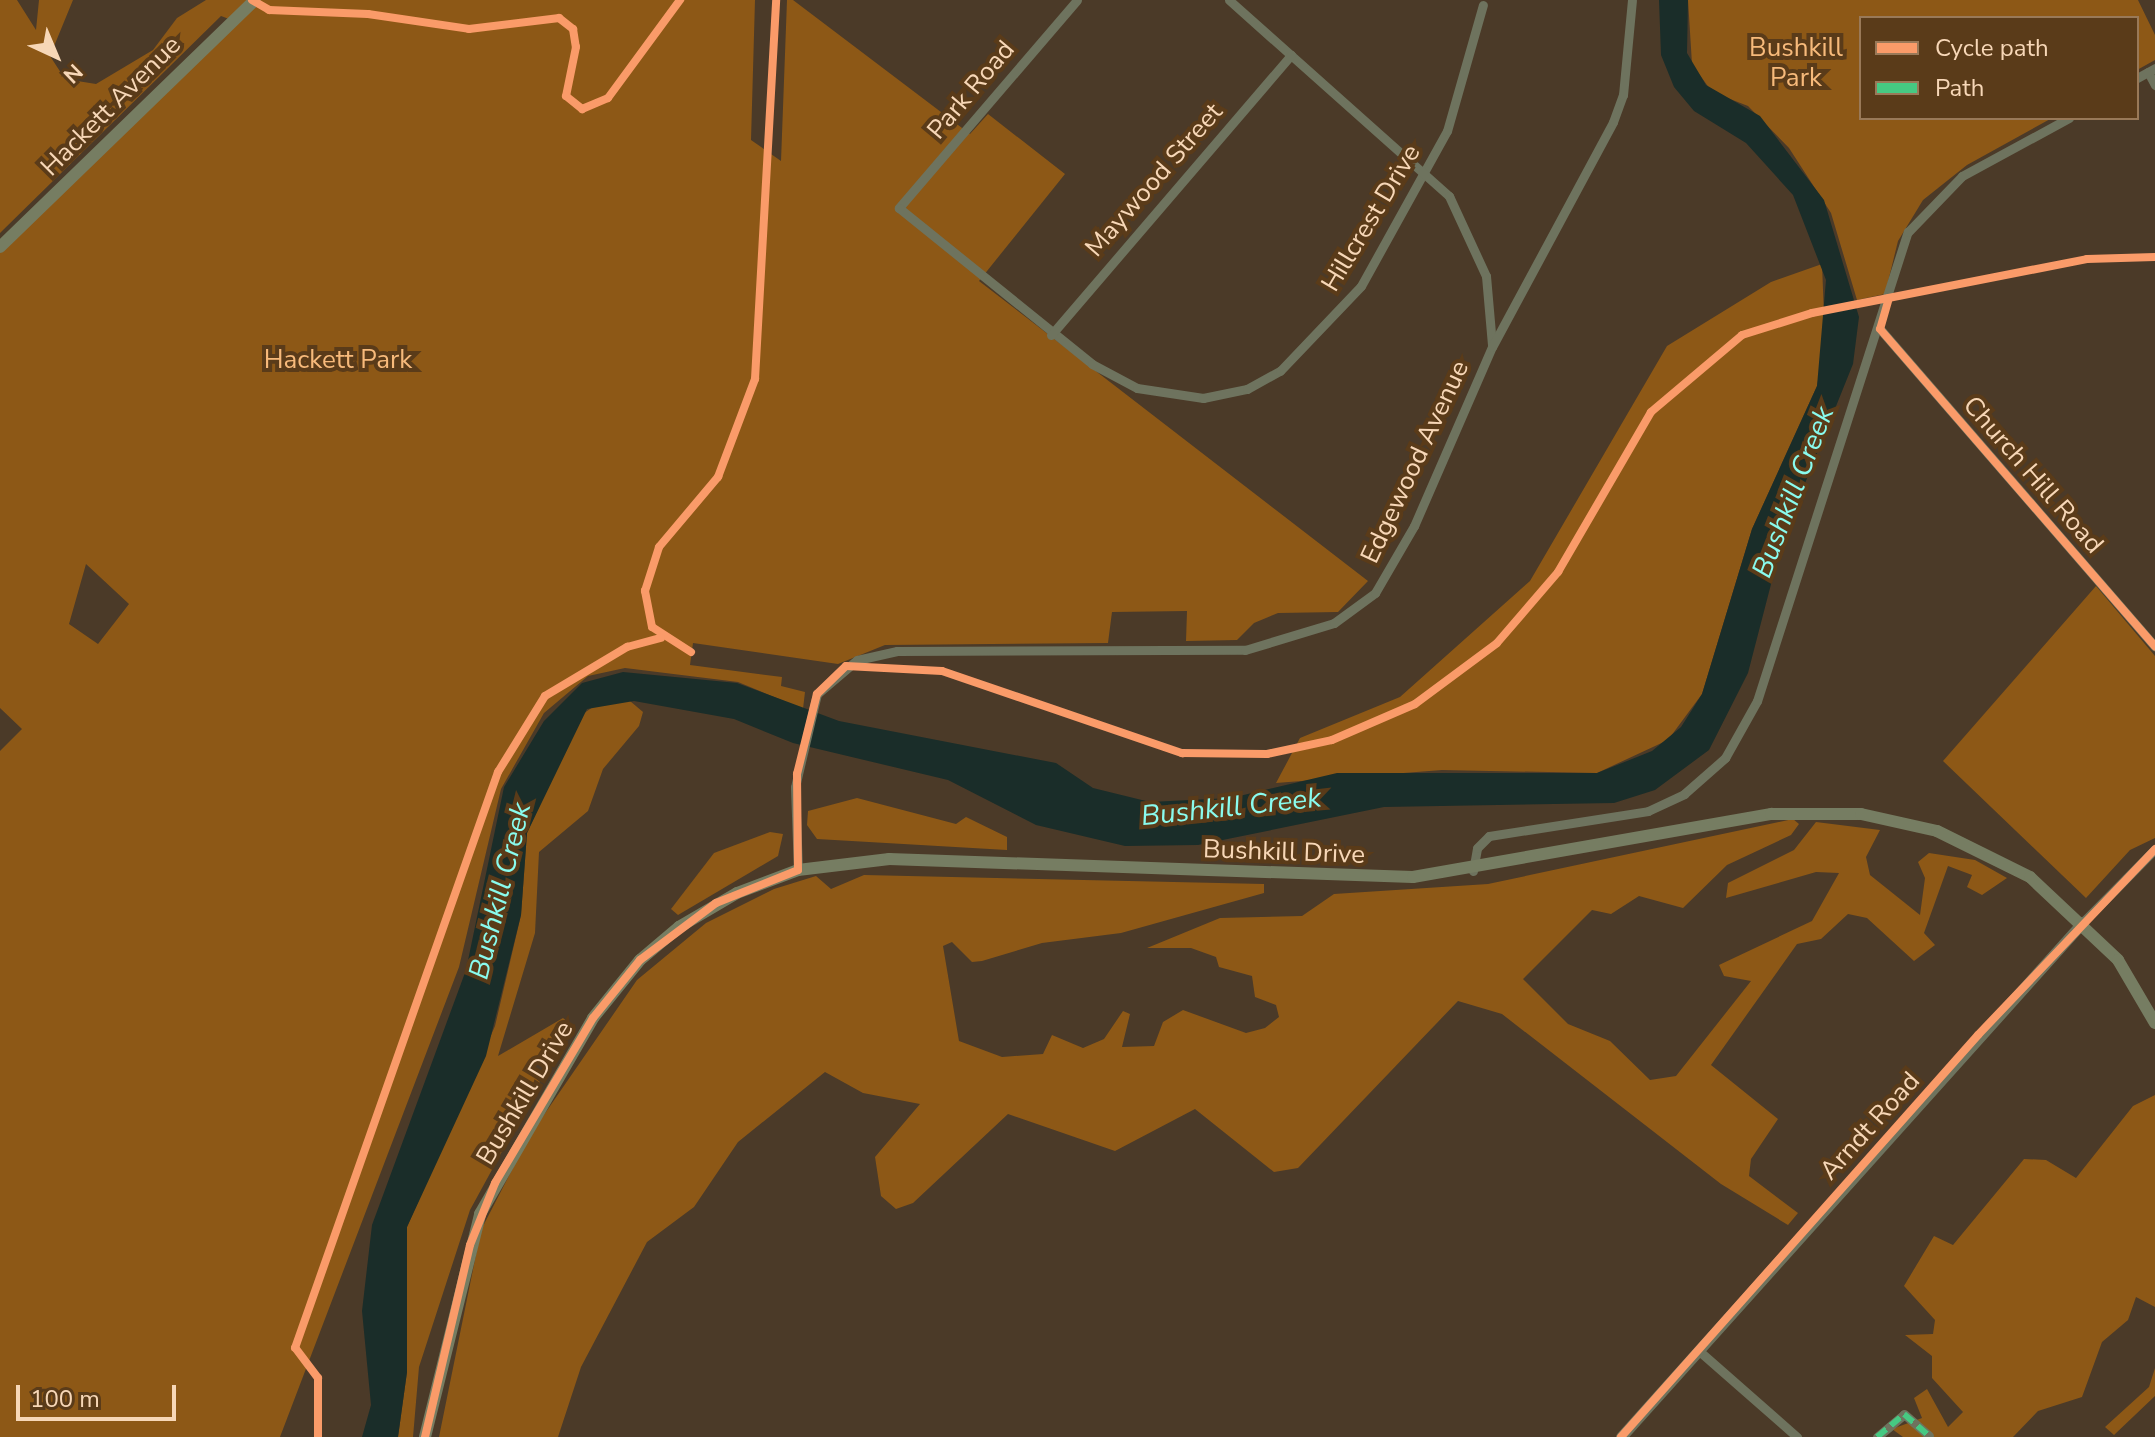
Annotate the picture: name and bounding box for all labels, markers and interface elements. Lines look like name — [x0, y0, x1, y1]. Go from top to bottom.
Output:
north arrow — [16, 16, 96, 96]
legend — [1859, 16, 2139, 120]
street label: Hackett Avenue — [35, 30, 187, 182]
park label: Bushkill Park — [1749, 32, 1843, 94]
text: Cycle path — [1935, 32, 2049, 64]
street label: Park Road — [921, 34, 1021, 146]
text: N — [56, 57, 89, 90]
text: Path — [1935, 72, 1984, 104]
street label: Maywood Street — [1079, 97, 1229, 263]
street label: Hillcrest Drive — [1315, 139, 1427, 297]
park label: Hackett Park — [264, 344, 412, 376]
street label: Edgewood Avenue — [1354, 356, 1476, 568]
street label: Church Hill Road — [1956, 390, 2110, 560]
water label: Bushkill Creek — [1745, 402, 1841, 582]
water label: Bushkill Creek — [1139, 781, 1323, 833]
water label: Bushkill Creek — [462, 799, 538, 983]
street label: Bushkill Drive — [1202, 834, 1366, 870]
street label: Bushkill Drive — [470, 1015, 580, 1171]
street label: Arndt Road — [1813, 1066, 1927, 1186]
scale bar — [20, 1369, 180, 1419]
text: 100 m — [30, 1383, 100, 1415]

